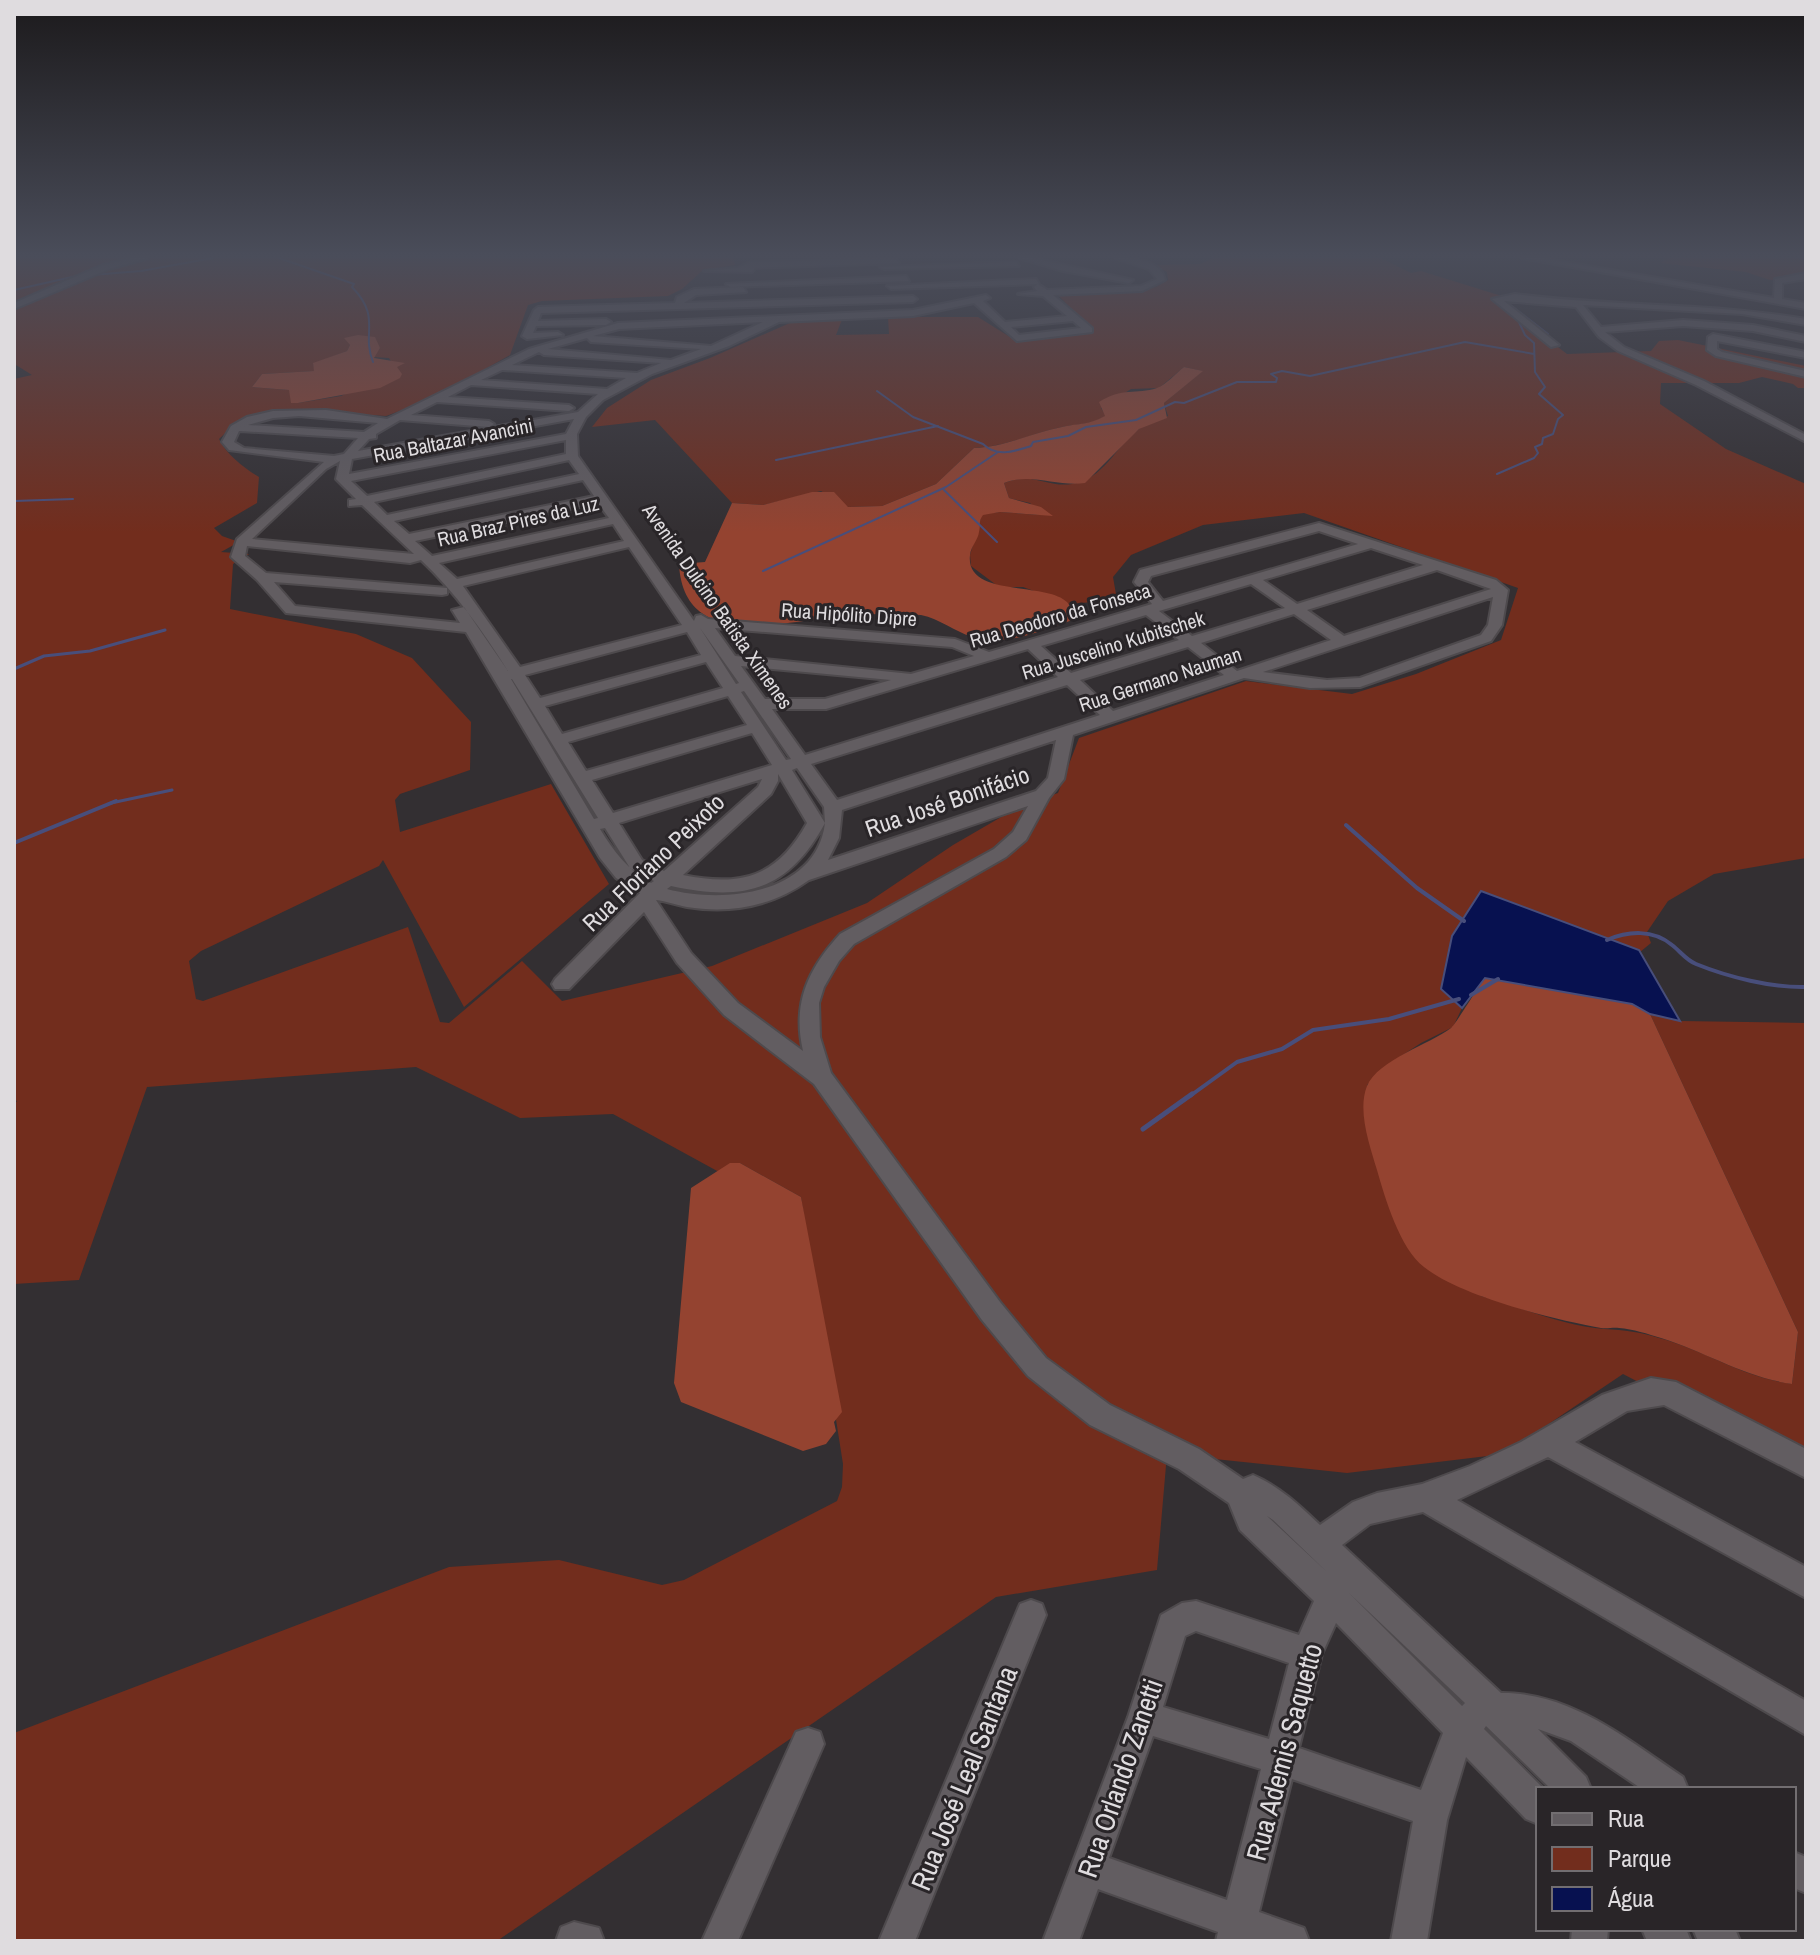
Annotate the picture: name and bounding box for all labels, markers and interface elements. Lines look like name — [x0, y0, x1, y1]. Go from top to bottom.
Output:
street label: Rua Baltazar Avancini — [371, 411, 535, 469]
street label: Rua Braz Pires da Luz — [435, 489, 601, 553]
street label: Avenida Dulcino Batista Ximenes — [636, 497, 799, 714]
street label: Rua Deodoro da Fonseca — [966, 576, 1154, 654]
street label: Rua Hipólito Dipre — [780, 596, 918, 632]
street label: Rua Juscelino Kubitschek — [1018, 604, 1208, 686]
street label: Rua Germano Nauman — [1075, 640, 1245, 718]
street label: Rua José Bonifácio — [861, 758, 1033, 844]
street label: Rua Floriano Peixoto — [575, 786, 731, 938]
street label: Rua Ademis Saquetto — [1237, 1639, 1331, 1865]
street label: Rua José Leal Santana — [902, 1660, 1026, 1896]
street label: Rua Orlando Zanetti — [1068, 1673, 1172, 1883]
legend — [1536, 1787, 1796, 1931]
text: Rua — [1608, 1802, 1644, 1834]
text: Parque — [1608, 1842, 1671, 1874]
text: Água — [1607, 1882, 1654, 1914]

